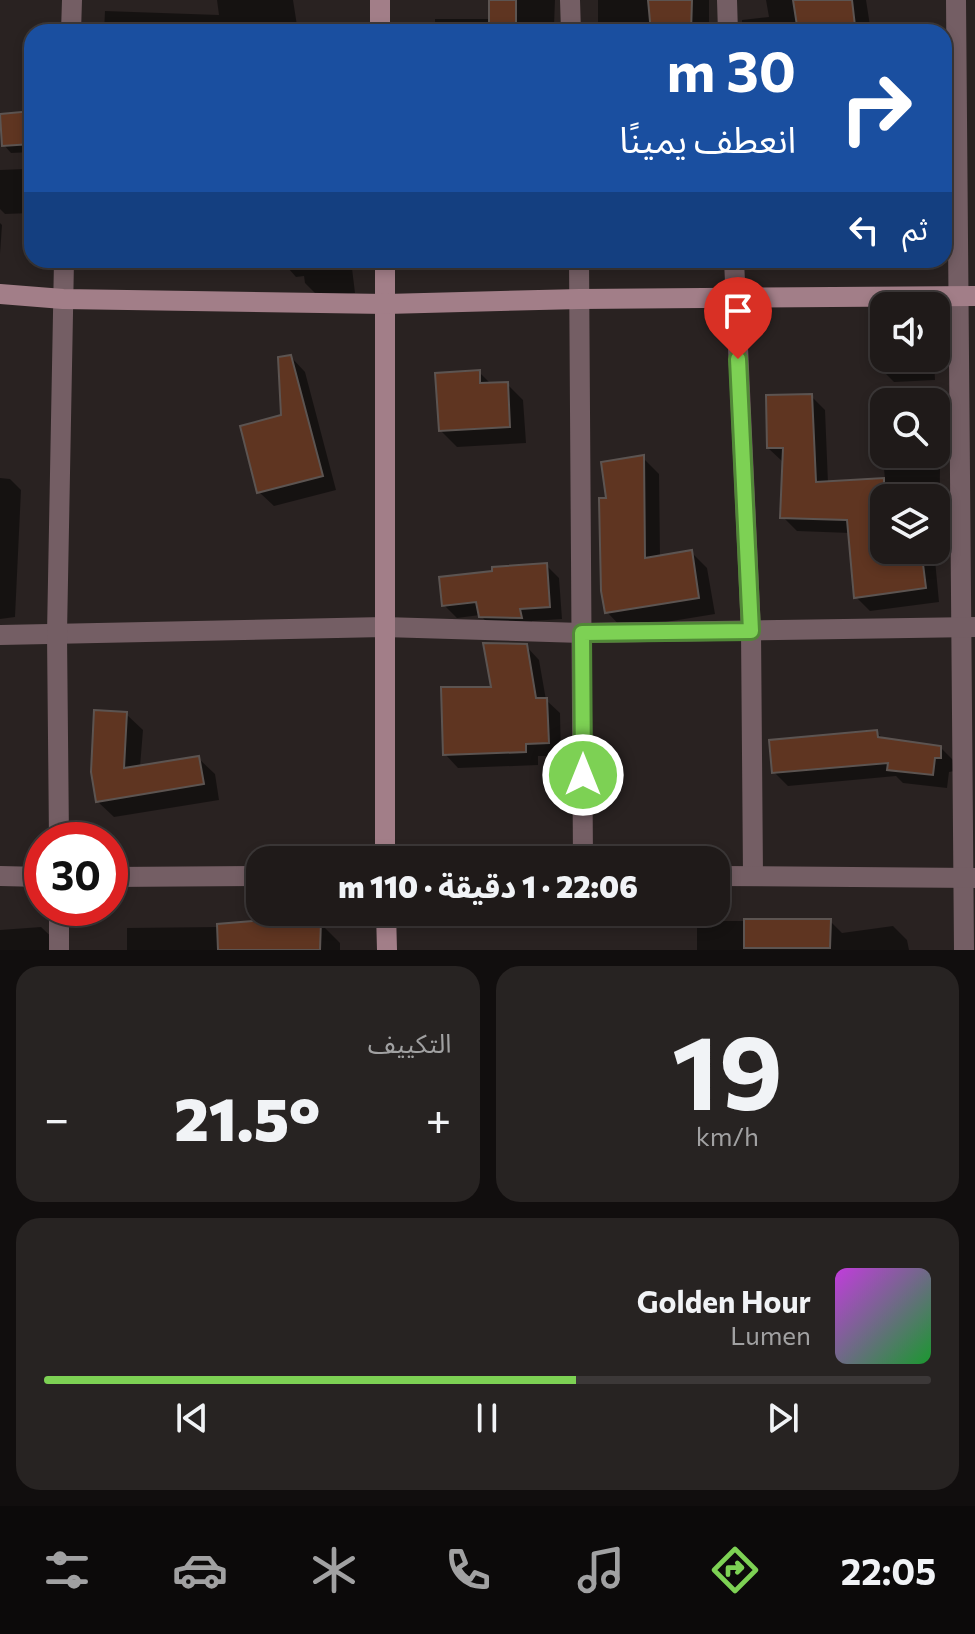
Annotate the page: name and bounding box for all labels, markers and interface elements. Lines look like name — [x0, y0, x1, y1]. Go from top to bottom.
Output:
text: 30 m — [667, 35, 796, 104]
icon: right — [824, 56, 928, 160]
text: انعطف يمينًا — [619, 116, 796, 160]
icon: left — [842, 208, 886, 252]
text: ثم — [902, 209, 928, 246]
pin — [704, 277, 772, 359]
icon: arrive — [716, 289, 760, 333]
map controls — [870, 292, 950, 564]
button: sound — [870, 292, 950, 372]
button: search — [870, 388, 950, 468]
button: layers — [870, 484, 950, 564]
position arrow — [541, 733, 625, 817]
speed limit sign: 30 — [24, 822, 128, 926]
text: 22:06 · 1 دقيقة · 110 m — [338, 867, 638, 904]
text: 19 — [672, 1004, 783, 1131]
text: التكييف — [368, 1027, 452, 1058]
text: 21.5° — [174, 1080, 320, 1153]
text: − — [44, 1090, 69, 1144]
text: + — [426, 1090, 451, 1144]
text: km/h — [696, 1120, 759, 1151]
text: Golden Hour — [637, 1282, 811, 1319]
text: Lumen — [730, 1319, 811, 1350]
icon: previous — [170, 1396, 214, 1440]
icon: pause — [465, 1396, 509, 1440]
icon: next — [761, 1396, 805, 1440]
icon: filters — [39, 1542, 95, 1598]
icon: car — [172, 1542, 228, 1598]
icon: climate — [306, 1542, 362, 1598]
icon: phone — [440, 1542, 496, 1598]
icon: music — [573, 1542, 629, 1598]
icon: directions — [707, 1542, 763, 1598]
text: 22:05 — [841, 1548, 936, 1592]

